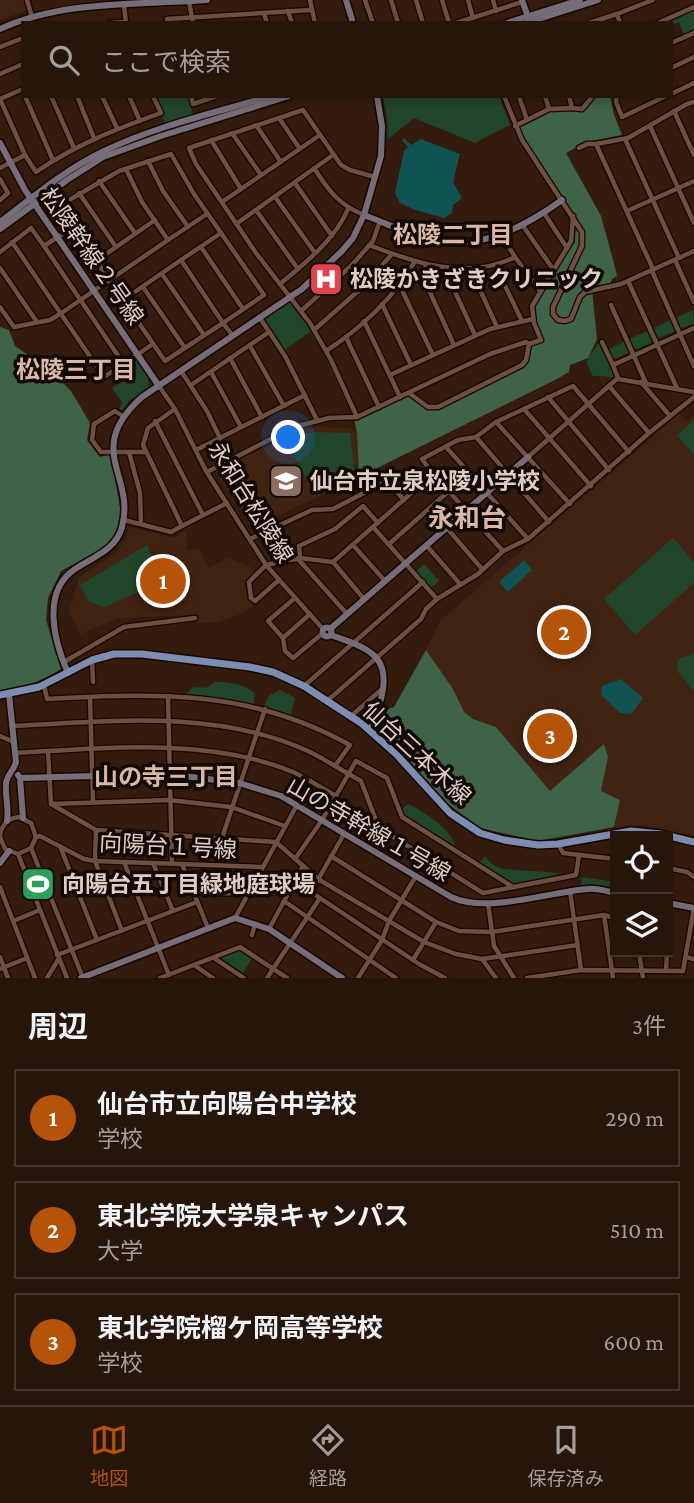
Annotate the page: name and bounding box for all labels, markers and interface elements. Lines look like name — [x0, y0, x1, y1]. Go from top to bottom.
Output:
search box — [21, 21, 673, 98]
icon: search — [45, 41, 83, 79]
text: ここで検索 — [101, 48, 231, 77]
street label: 松陵幹線２号線 — [35, 183, 149, 329]
district label: 松陵二丁目 — [393, 221, 513, 248]
hospital icon: 松陵かきざきクリニック — [307, 260, 345, 298]
place label: 松陵かきざきクリニック — [350, 266, 603, 292]
district label: 松陵三丁目 — [16, 356, 136, 383]
your location — [271, 420, 305, 454]
street label: 永和台松陵線 — [203, 437, 299, 567]
school or university icon: 仙台市立泉松陵小学校 — [267, 462, 305, 500]
place label: 仙台市立泉松陵小学校 — [310, 468, 540, 494]
district label: 永和台 — [428, 504, 506, 533]
pin: 1 — [140, 555, 186, 607]
pin: 2 — [541, 606, 587, 658]
street label: 仙台三本木線 — [358, 696, 476, 810]
pin: 3 — [527, 710, 573, 762]
district label: 山の寺三丁目 — [94, 763, 238, 790]
street label: 山の寺幹線１号線 — [283, 772, 455, 886]
street label: 向陽台１号線 — [98, 829, 238, 863]
map controls — [610, 831, 673, 957]
button: locate — [610, 831, 673, 894]
sports icon: 向陽台五丁目緑地庭球場 — [19, 865, 57, 903]
place label: 向陽台五丁目緑地庭球場 — [62, 871, 315, 897]
button: layers — [610, 894, 673, 957]
text: 周辺 — [28, 1010, 88, 1043]
text: 3件 — [632, 1013, 666, 1039]
text: 仙台市立向陽台中学校 — [97, 1090, 357, 1119]
text: 1 — [49, 1105, 57, 1131]
text: 290 m — [606, 1105, 664, 1131]
text: 学校 — [97, 1126, 143, 1152]
text: 東北学院大学泉キャンパス — [97, 1202, 409, 1231]
text: 2 — [47, 1217, 59, 1243]
text: 510 m — [610, 1217, 664, 1243]
text: 大学 — [97, 1238, 143, 1264]
text: 東北学院榴ケ岡高等学校 — [97, 1314, 383, 1343]
text: 3 — [47, 1329, 59, 1355]
text: 600 m — [604, 1329, 664, 1355]
text: 学校 — [97, 1350, 143, 1376]
tab: 地図 — [90, 1421, 128, 1490]
tab: 経路 — [309, 1421, 347, 1490]
tab: 保存済み — [528, 1421, 604, 1490]

